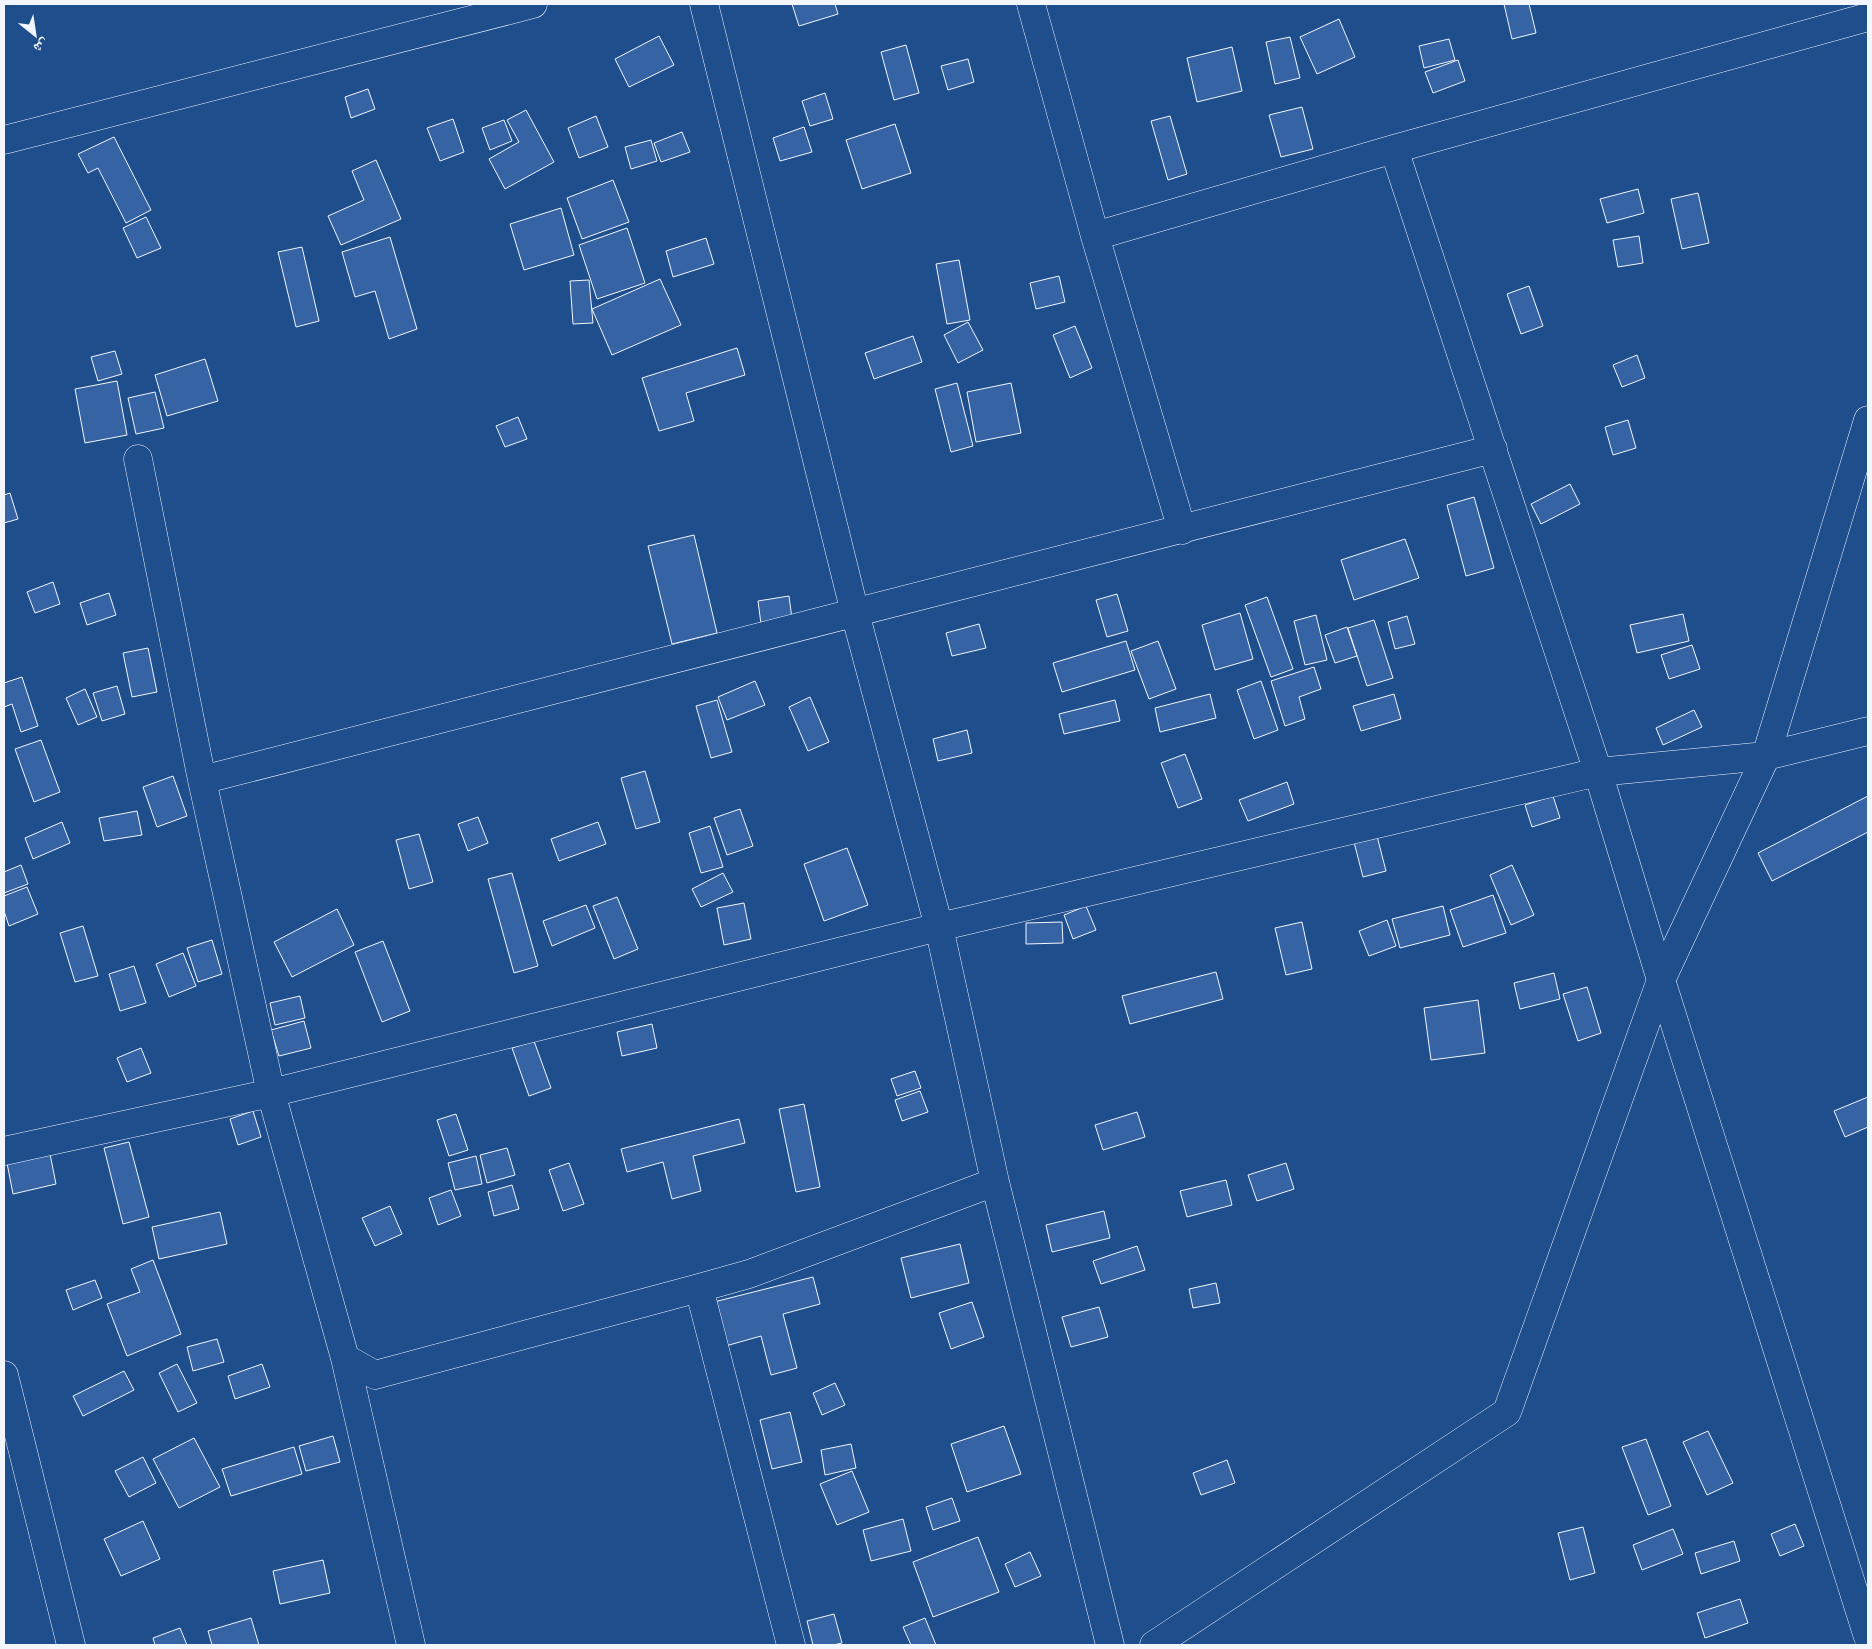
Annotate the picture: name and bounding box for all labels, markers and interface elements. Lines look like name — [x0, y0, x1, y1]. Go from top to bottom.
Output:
north arrow — [10, 10, 60, 60]
text: ش — [30, 35, 52, 57]

